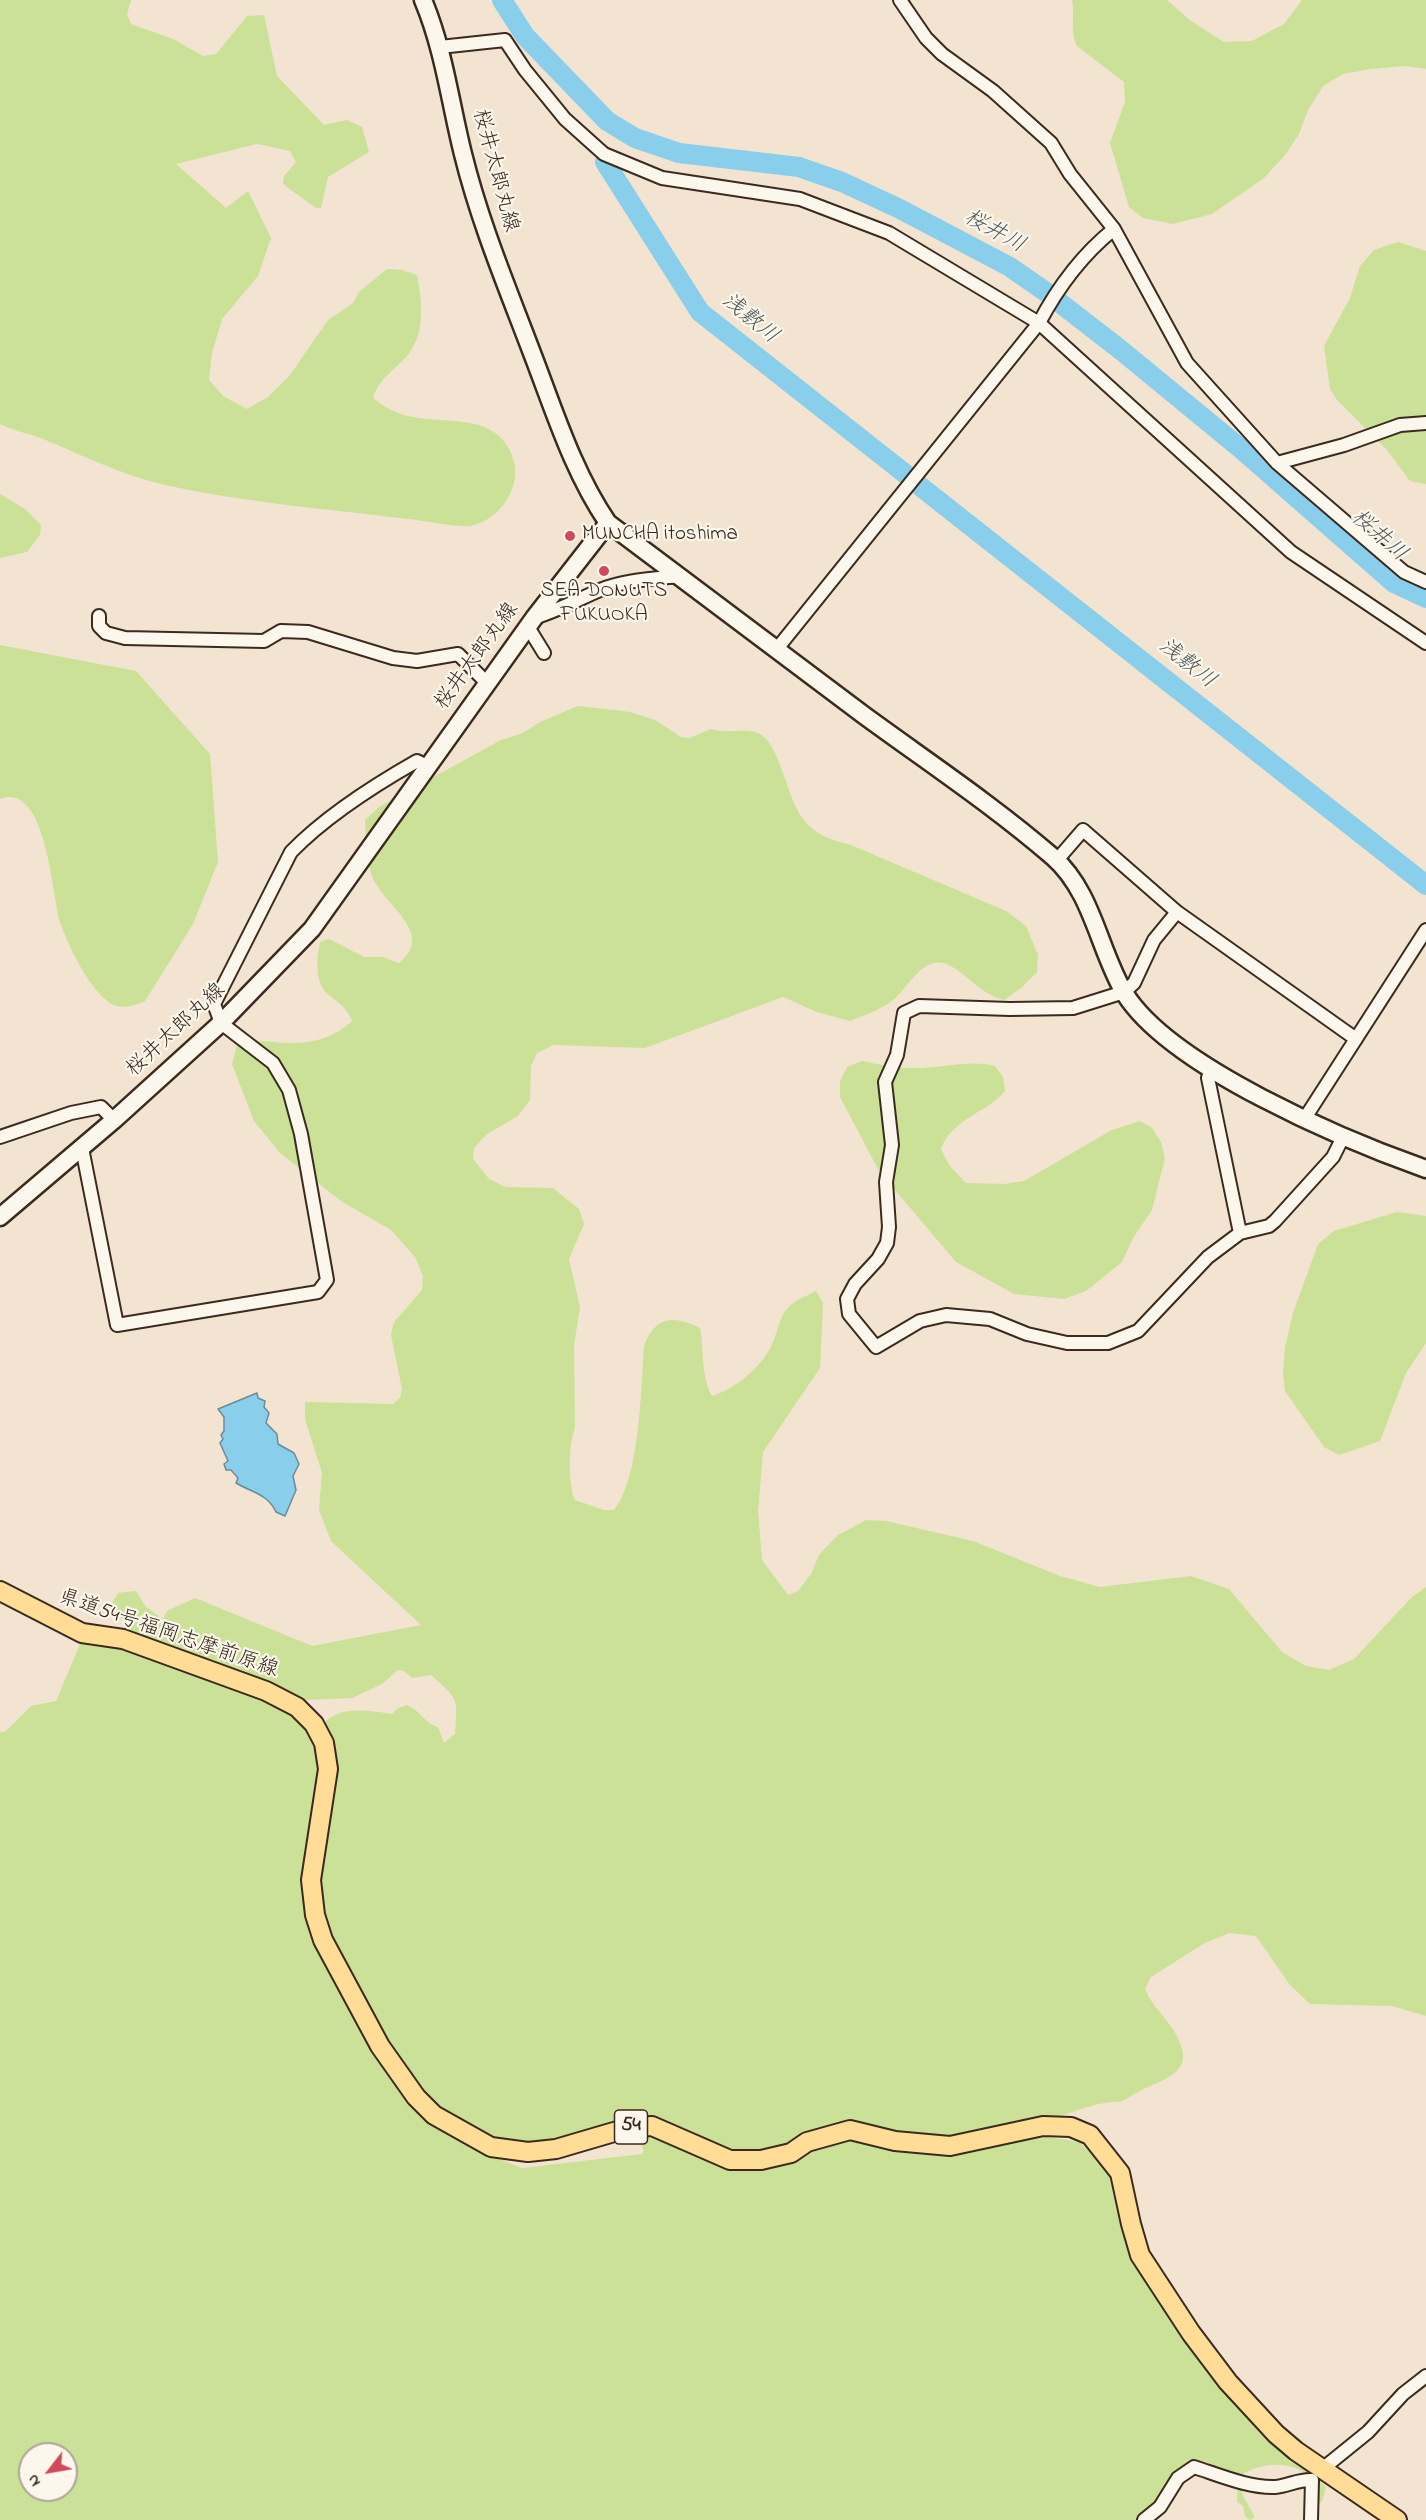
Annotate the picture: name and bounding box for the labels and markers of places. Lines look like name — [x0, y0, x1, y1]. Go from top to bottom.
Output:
place label: MUNCHA itoshima — [582, 523, 738, 549]
marker: MUNCHA itoshima — [563, 529, 577, 543]
marker: SEA DONUTS FUKUOKA — [597, 564, 611, 578]
place label: SEA DONUTS FUKUOKA — [541, 580, 667, 630]

